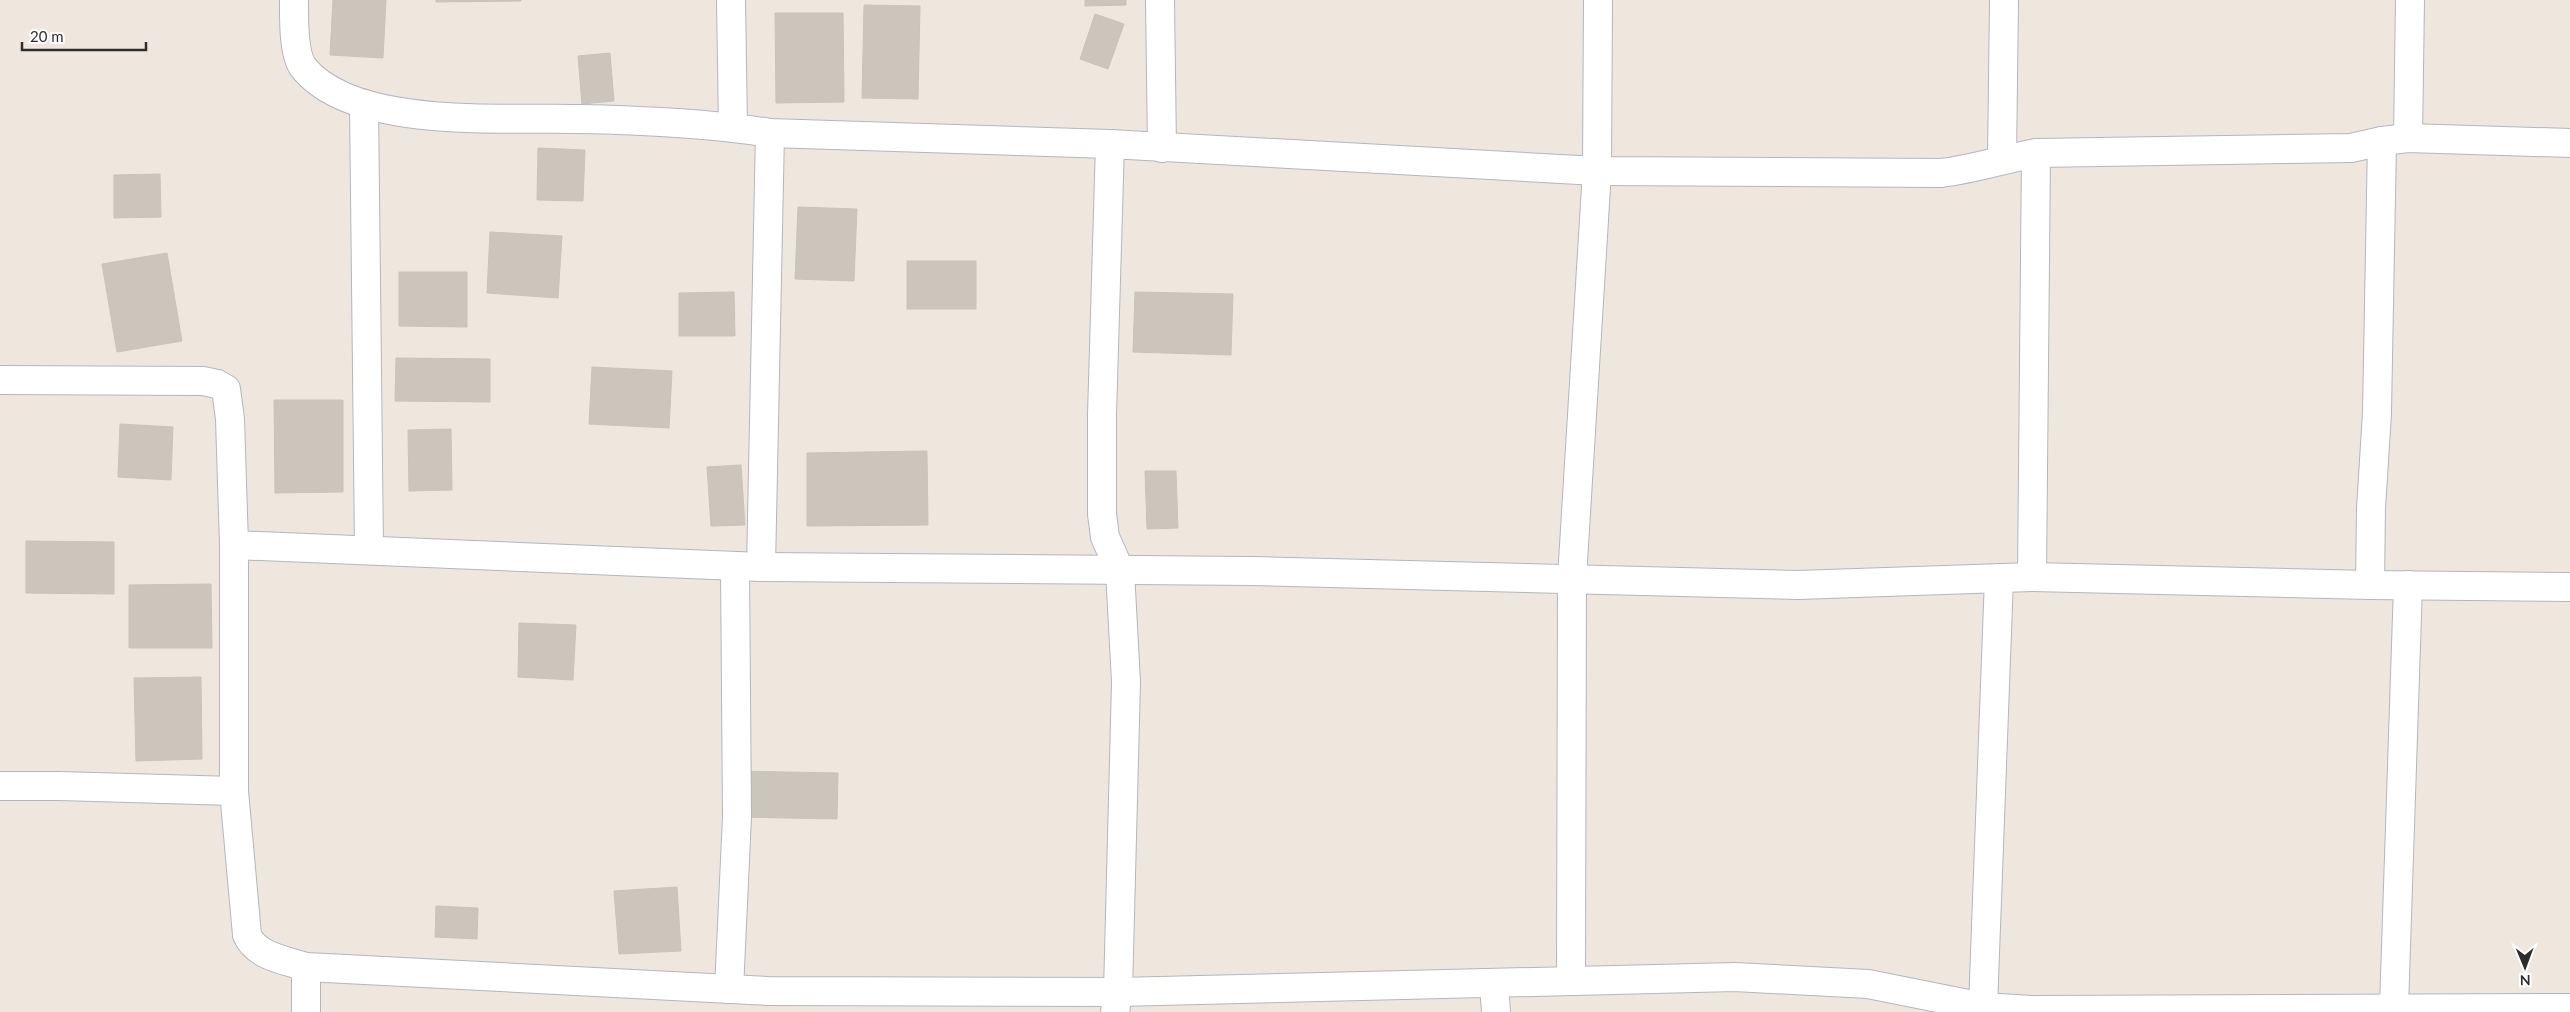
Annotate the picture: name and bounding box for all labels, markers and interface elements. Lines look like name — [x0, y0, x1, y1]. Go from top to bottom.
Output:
scale bar — [22, 20, 146, 52]
text: 20 m — [30, 27, 64, 45]
north arrow — [2500, 942, 2550, 992]
text: N — [2520, 972, 2531, 989]

